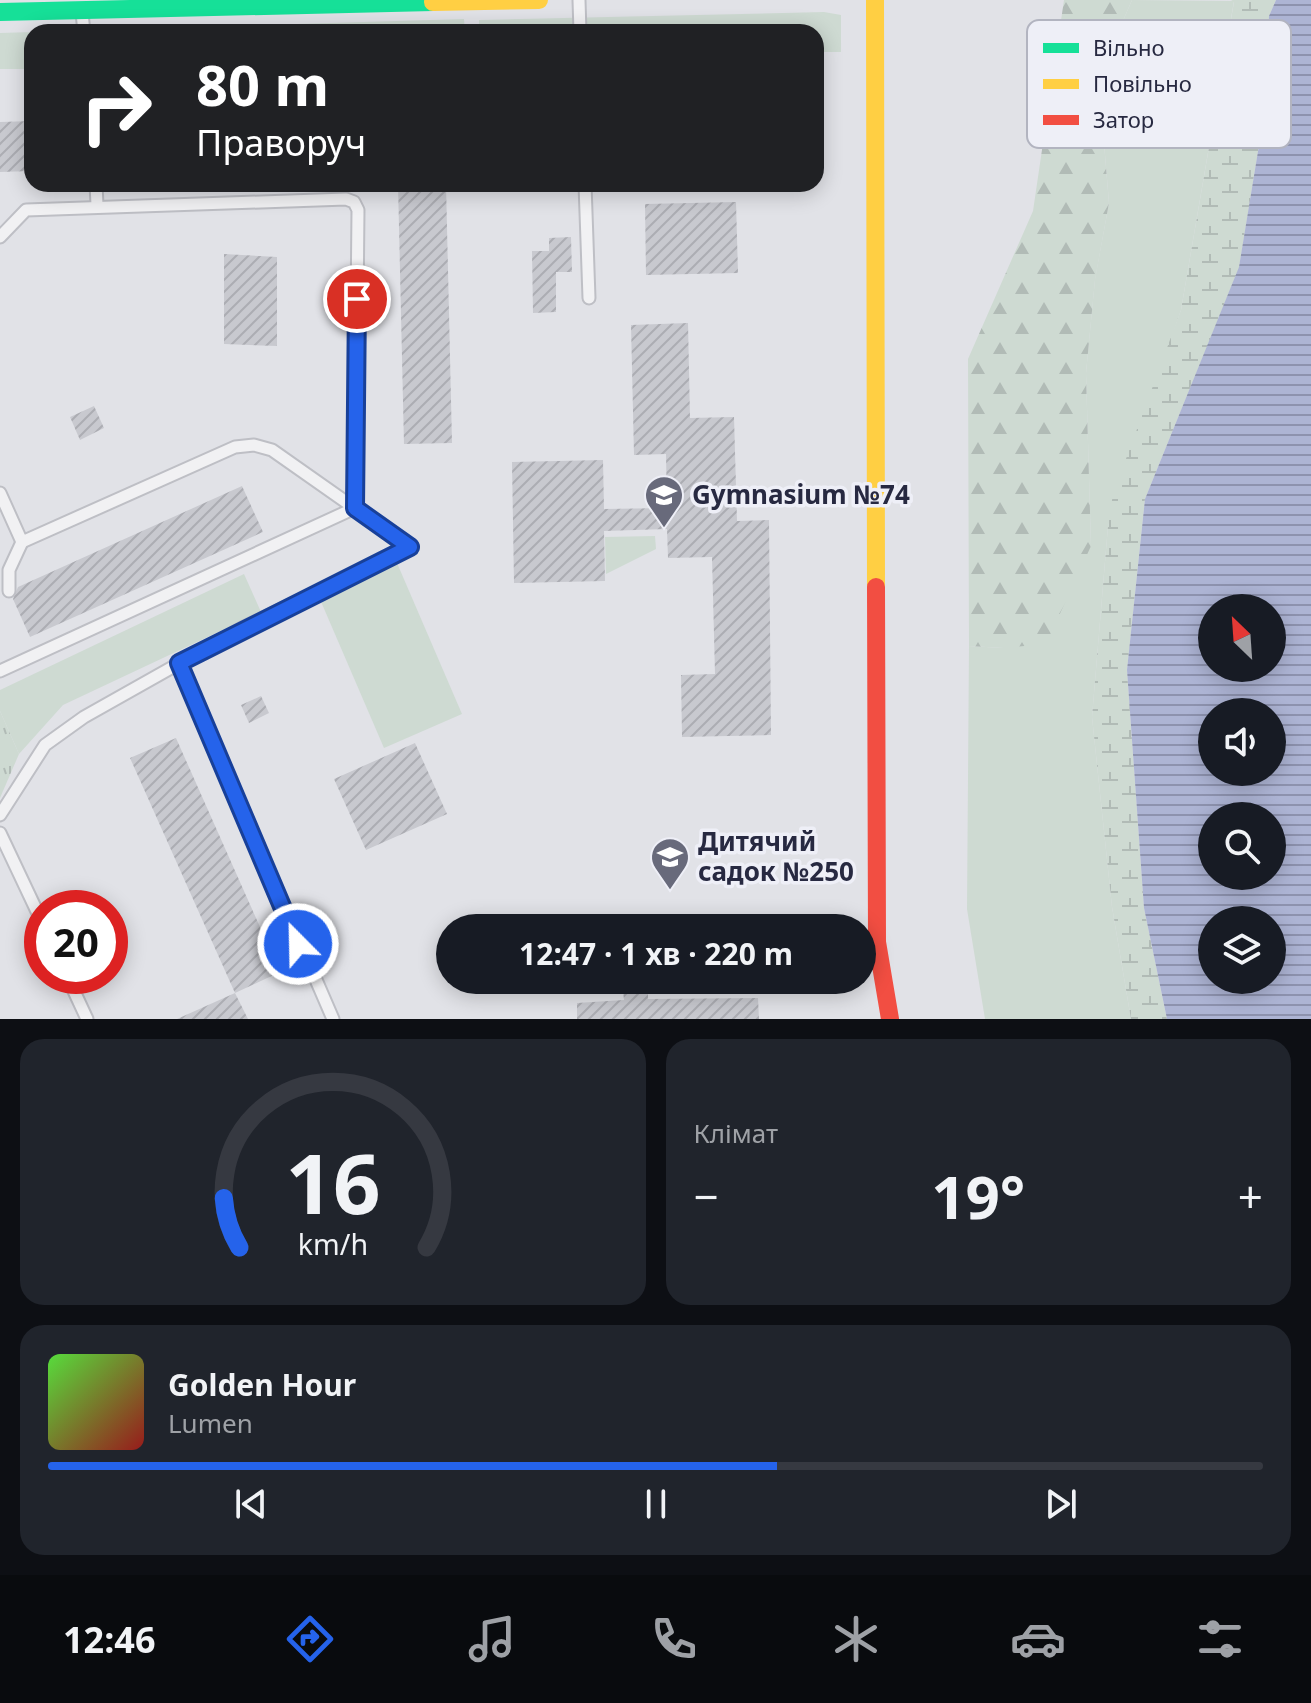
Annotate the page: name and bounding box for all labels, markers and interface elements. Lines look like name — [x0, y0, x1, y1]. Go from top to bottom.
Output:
legend — [1027, 20, 1291, 148]
text: Вільно — [1093, 32, 1164, 62]
text: 80 m — [196, 46, 329, 122]
icon: right — [64, 56, 168, 160]
text: Повільно — [1093, 68, 1192, 98]
text: Затор — [1093, 104, 1154, 134]
text: Праворуч — [196, 118, 366, 167]
pin — [323, 265, 391, 333]
icon: arrive — [335, 277, 379, 321]
school or university icon: Gymnasium №74 — [643, 474, 685, 529]
place label: Gymnasium №74 — [692, 476, 910, 512]
north arrow — [1198, 594, 1286, 682]
map controls — [1198, 594, 1286, 994]
button: sound — [1198, 698, 1286, 786]
button: search — [1198, 802, 1286, 890]
place label: Дитячий садок №250 — [698, 823, 854, 889]
school or university icon: Дитячий садок №250 — [649, 836, 691, 891]
speed limit sign: 20 — [24, 890, 128, 994]
position arrow — [256, 902, 340, 986]
button: layers — [1198, 906, 1286, 994]
text: 12:47 · 1 хв · 220 m — [519, 933, 793, 974]
text: Клімат — [694, 1115, 778, 1151]
text: 16 — [285, 1125, 380, 1238]
text: 19° — [931, 1155, 1025, 1237]
text: − — [694, 1166, 719, 1226]
text: + — [1238, 1166, 1263, 1226]
text: km/h — [298, 1224, 368, 1263]
text: Golden Hour — [168, 1364, 356, 1405]
text: Lumen — [168, 1405, 253, 1441]
icon: previous — [229, 1482, 273, 1526]
icon: pause — [634, 1482, 678, 1526]
icon: next — [1039, 1482, 1083, 1526]
icon: directions — [282, 1611, 338, 1667]
icon: music — [464, 1611, 520, 1667]
icon: phone — [646, 1611, 702, 1667]
icon: climate — [828, 1611, 884, 1667]
icon: car — [1010, 1611, 1066, 1667]
icon: filters — [1192, 1611, 1248, 1667]
text: 12:46 — [63, 1615, 156, 1664]

